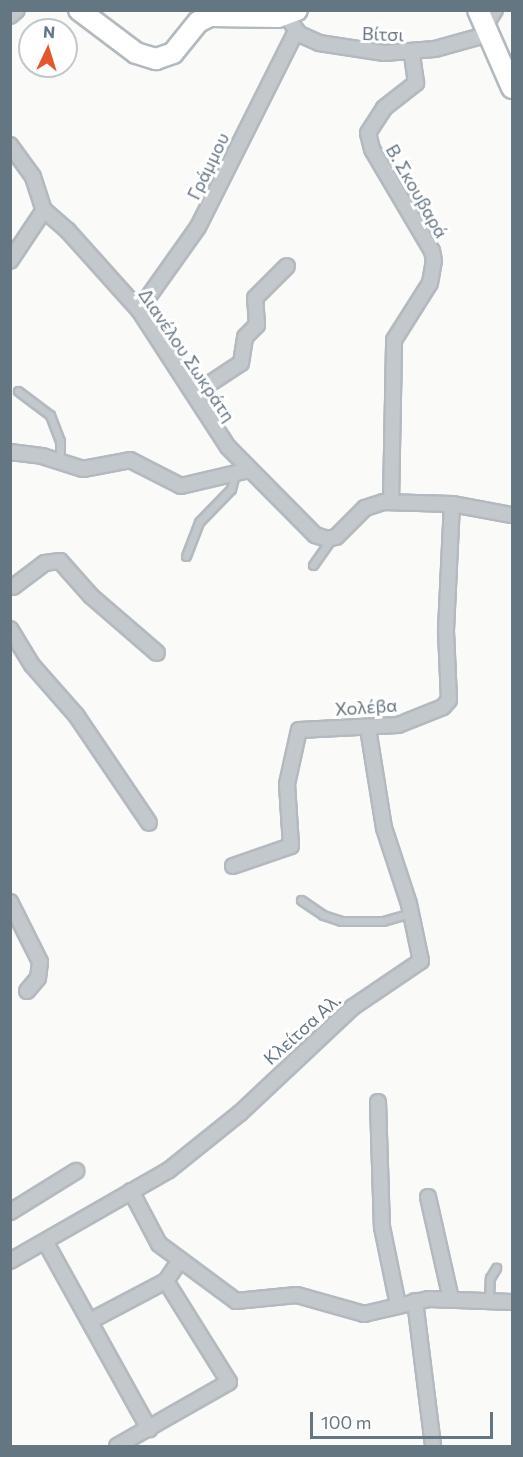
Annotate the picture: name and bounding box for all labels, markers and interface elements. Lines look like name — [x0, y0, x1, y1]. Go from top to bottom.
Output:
north arrow — [18, 18, 78, 78]
text: N — [43, 22, 56, 41]
street label: Βίτσι — [362, 22, 404, 46]
street label: Γράμμου — [183, 129, 233, 203]
street label: Β. Σκουβαρά — [382, 140, 452, 242]
street label: Διανέλου Σωκράτη — [134, 284, 240, 426]
street label: Χολέβα — [334, 694, 398, 720]
street label: Κλείτσα Αλ. — [259, 989, 345, 1069]
scale bar — [313, 1400, 496, 1438]
text: 100 m — [321, 1411, 371, 1433]

